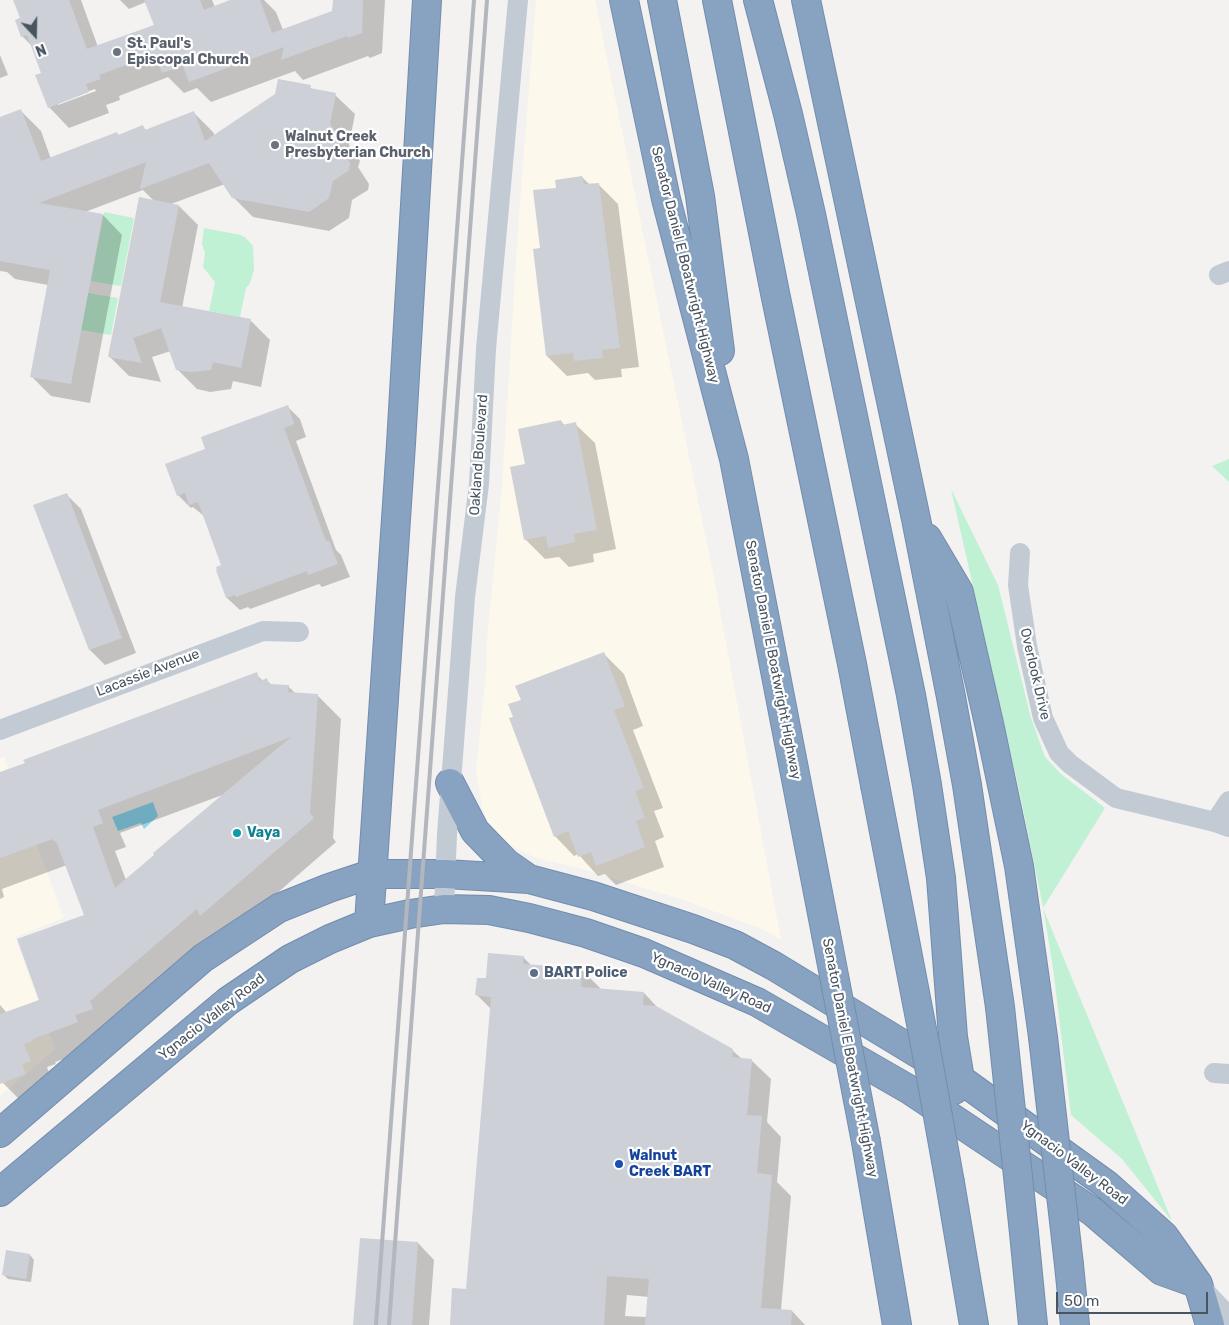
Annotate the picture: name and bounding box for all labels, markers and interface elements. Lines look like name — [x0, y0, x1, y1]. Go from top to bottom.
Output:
north arrow — [10, 10, 60, 60]
place label: St. Paul's Episcopal Church — [127, 36, 249, 68]
text: N — [33, 40, 48, 59]
marker: St. Paul's Episcopal Church — [111, 46, 123, 58]
place label: Walnut Creek Presbyterian Church — [285, 129, 431, 162]
marker: Walnut Creek Presbyterian Church — [269, 139, 281, 151]
street label: Senator Daniel E Boatwright Highway — [647, 145, 723, 385]
street label: Oakland Boulevard — [466, 394, 492, 516]
street label: Senator Daniel E Boatwright Highway — [742, 539, 804, 781]
street label: Overlook Drive — [1016, 626, 1054, 722]
street label: Lacassie Avenue — [94, 646, 202, 700]
place label: Vaya — [247, 825, 280, 841]
marker: Vaya — [231, 827, 243, 839]
street label: Senator Daniel E Boatwright Highway — [819, 937, 881, 1179]
street label: Ygnacio Valley Road — [648, 949, 774, 1017]
place label: BART Police — [544, 965, 628, 981]
marker: BART Police — [528, 967, 540, 979]
street label: Ygnacio Valley Road — [156, 970, 268, 1064]
street label: Ygnacio Valley Road — [1017, 1117, 1131, 1209]
place label: Walnut Creek BART — [629, 1148, 711, 1180]
marker: Walnut Creek BART — [613, 1158, 625, 1170]
scale bar — [1059, 1282, 1212, 1314]
text: 50 m — [1064, 1292, 1099, 1310]

